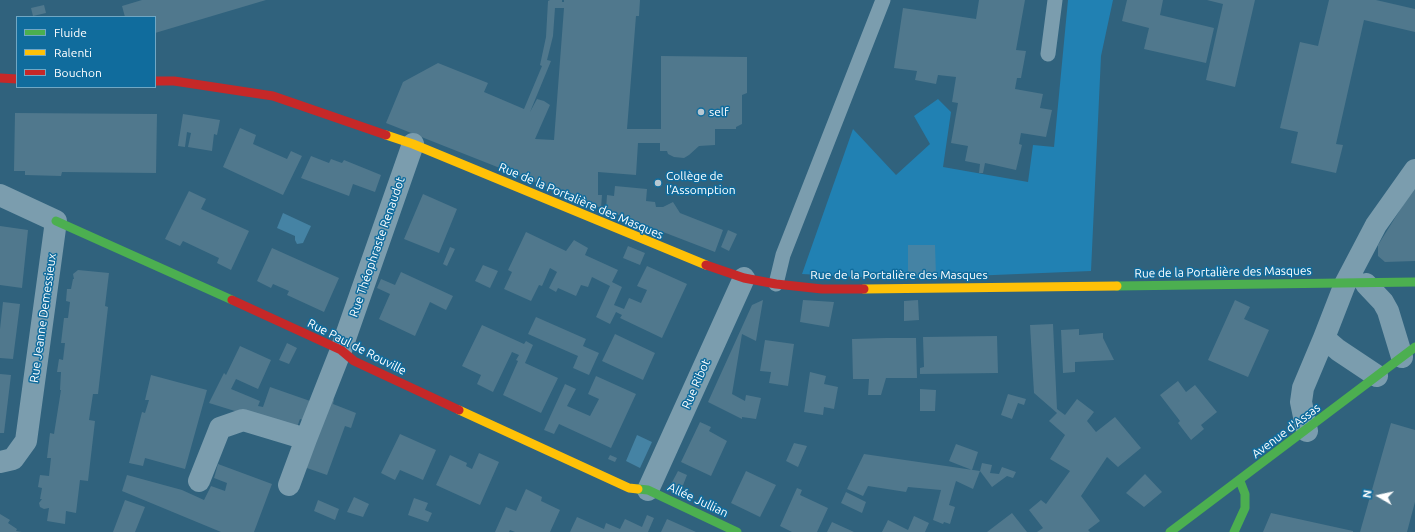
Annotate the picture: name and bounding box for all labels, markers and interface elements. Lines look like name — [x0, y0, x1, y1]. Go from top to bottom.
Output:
legend — [16, 16, 156, 88]
text: Fluide — [54, 26, 87, 39]
text: Ralenti — [54, 46, 92, 59]
text: Bouchon — [54, 66, 102, 79]
place label: self — [709, 105, 729, 119]
marker: self — [696, 107, 706, 117]
street label: Rue de la Portalière des Masques — [497, 160, 665, 242]
place label: Collège de l'Assomption — [666, 169, 736, 197]
street label: Rue Théophraste Renaudot — [346, 175, 408, 319]
marker: Collège de l'Assomption — [653, 178, 663, 188]
street label: Rue Jeanne Demessieux — [27, 252, 59, 384]
street label: Rue de la Portalière des Masques — [1134, 263, 1312, 281]
street label: Rue de la Portalière des Masques — [810, 268, 988, 282]
street label: Rue Paul de Rouville — [305, 316, 409, 378]
street label: Rue Ribot — [679, 357, 713, 411]
street label: Avenue d'Assas — [1249, 401, 1323, 461]
north arrow — [1359, 476, 1399, 516]
street label: Allée Jullian — [665, 480, 731, 520]
text: N — [1361, 489, 1374, 499]

